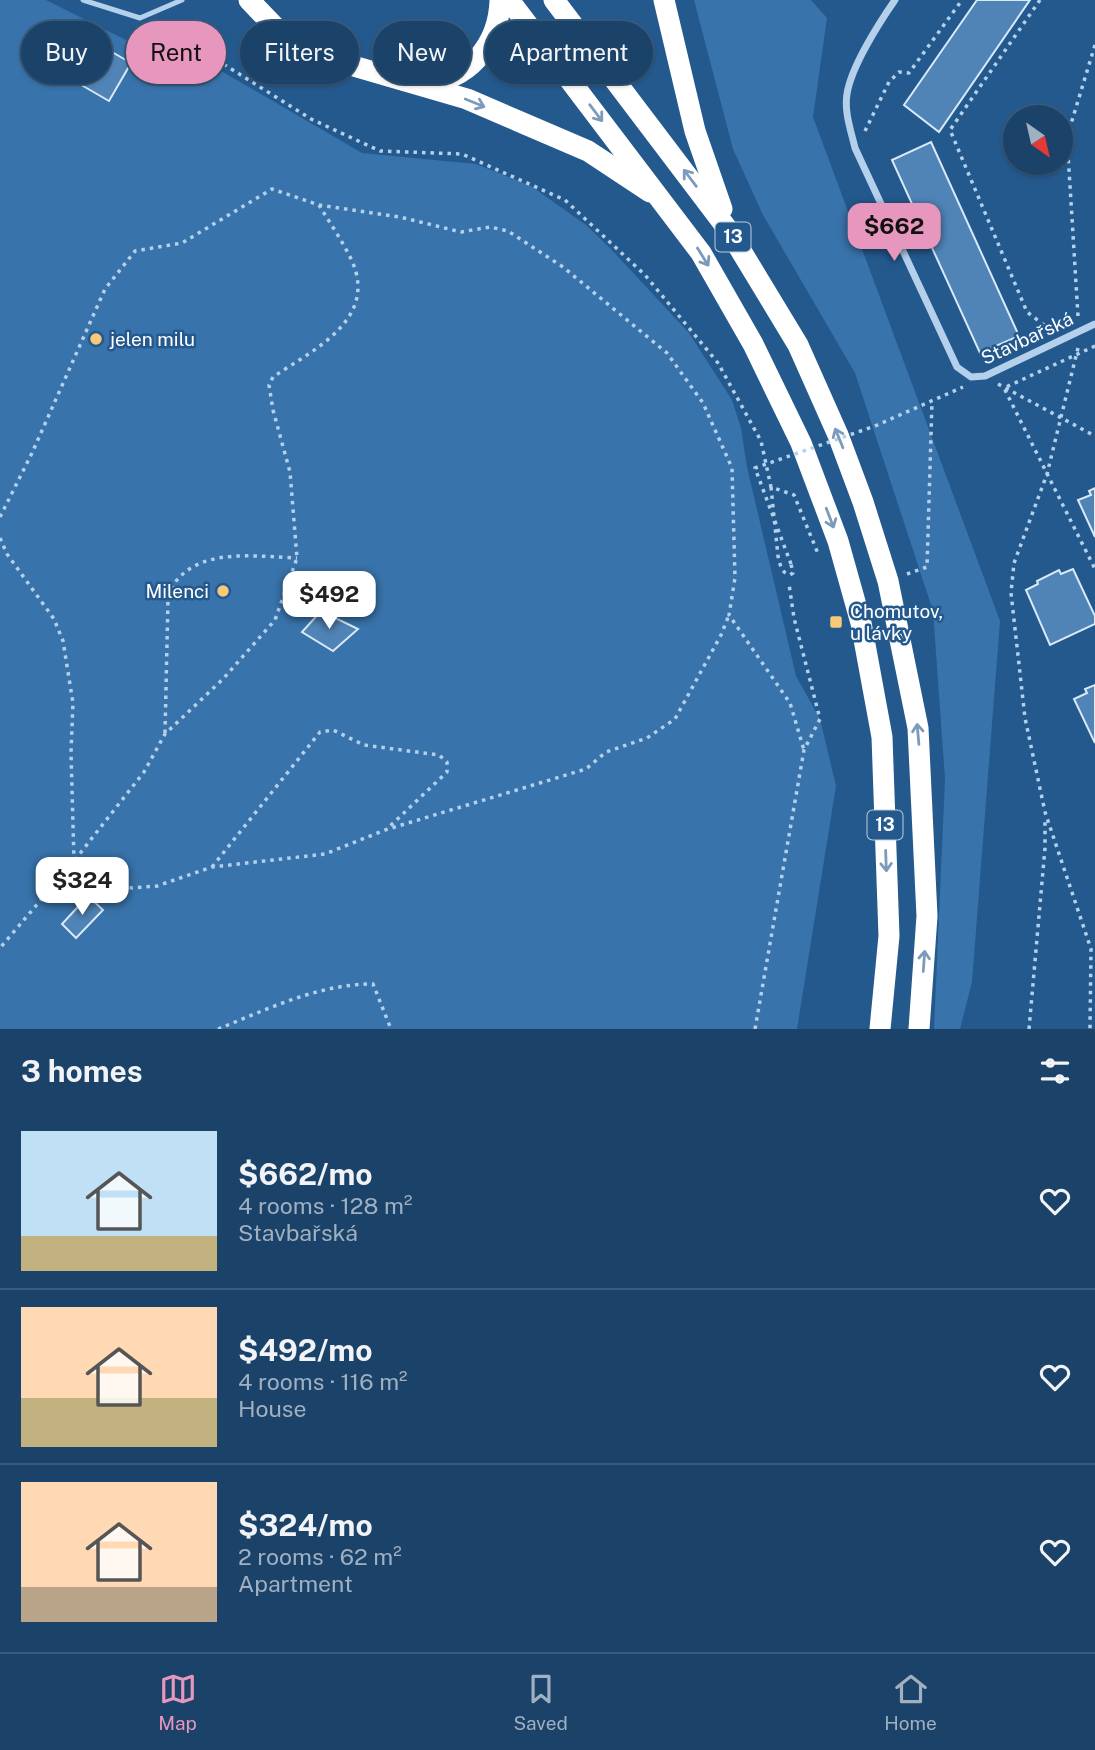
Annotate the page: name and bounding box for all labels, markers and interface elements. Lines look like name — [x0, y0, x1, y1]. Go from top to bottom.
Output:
chip: Buy — [21, 21, 112, 84]
chip: Rent — [126, 21, 226, 84]
chip: Filters — [240, 21, 359, 84]
chip: New — [373, 21, 471, 84]
chip: Apartment — [485, 21, 653, 84]
one-way arrow — [464, 97, 485, 110]
one-way arrow — [588, 103, 603, 121]
north arrow — [1003, 105, 1073, 175]
map controls — [1003, 105, 1073, 175]
one-way arrow — [683, 169, 698, 188]
pin: $662 — [853, 204, 935, 263]
text: $662 — [864, 212, 924, 239]
road number: 13 — [716, 222, 750, 251]
one-way arrow — [696, 246, 710, 266]
street label: Stavbařská — [977, 307, 1077, 369]
place label: jelen milu — [109, 328, 195, 350]
marker: jelen milu — [88, 331, 104, 347]
one-way arrow — [832, 428, 845, 450]
one-way arrow — [824, 507, 837, 529]
pin: $492 — [288, 572, 370, 631]
place label: Milenci — [145, 580, 209, 602]
text: $492 — [299, 580, 359, 607]
marker: Milenci — [215, 583, 231, 599]
place label: Chomutov, u lávky — [850, 600, 943, 644]
marker: Chomutov, u lávky — [828, 614, 844, 630]
one-way arrow — [911, 723, 924, 746]
road number: 13 — [868, 810, 903, 840]
one-way arrow — [880, 849, 893, 872]
pin: $324 — [41, 858, 123, 917]
text: $324 — [52, 866, 112, 893]
one-way arrow — [918, 950, 931, 973]
icon: filters — [1036, 1052, 1074, 1090]
text: 3 homes — [21, 1053, 143, 1089]
text: $662/mo — [238, 1156, 373, 1192]
icon: home — [77, 1159, 161, 1243]
icon: heart — [1036, 1182, 1074, 1220]
text: 4 rooms · 128 m² — [238, 1192, 412, 1219]
text: Stavbařská — [238, 1219, 358, 1246]
text: $492/mo — [238, 1332, 372, 1368]
icon: home — [77, 1335, 161, 1419]
icon: heart — [1036, 1358, 1074, 1396]
text: 4 rooms · 116 m² — [238, 1368, 407, 1395]
text: House — [238, 1395, 306, 1422]
text: $324/mo — [238, 1507, 373, 1543]
icon: home — [77, 1510, 161, 1594]
icon: heart — [1036, 1533, 1074, 1571]
text: 2 rooms · 62 m² — [238, 1543, 402, 1570]
text: Apartment — [238, 1570, 353, 1597]
tab: Map — [158, 1670, 197, 1734]
tab: Saved — [513, 1670, 568, 1734]
tab: Home — [884, 1670, 937, 1734]

